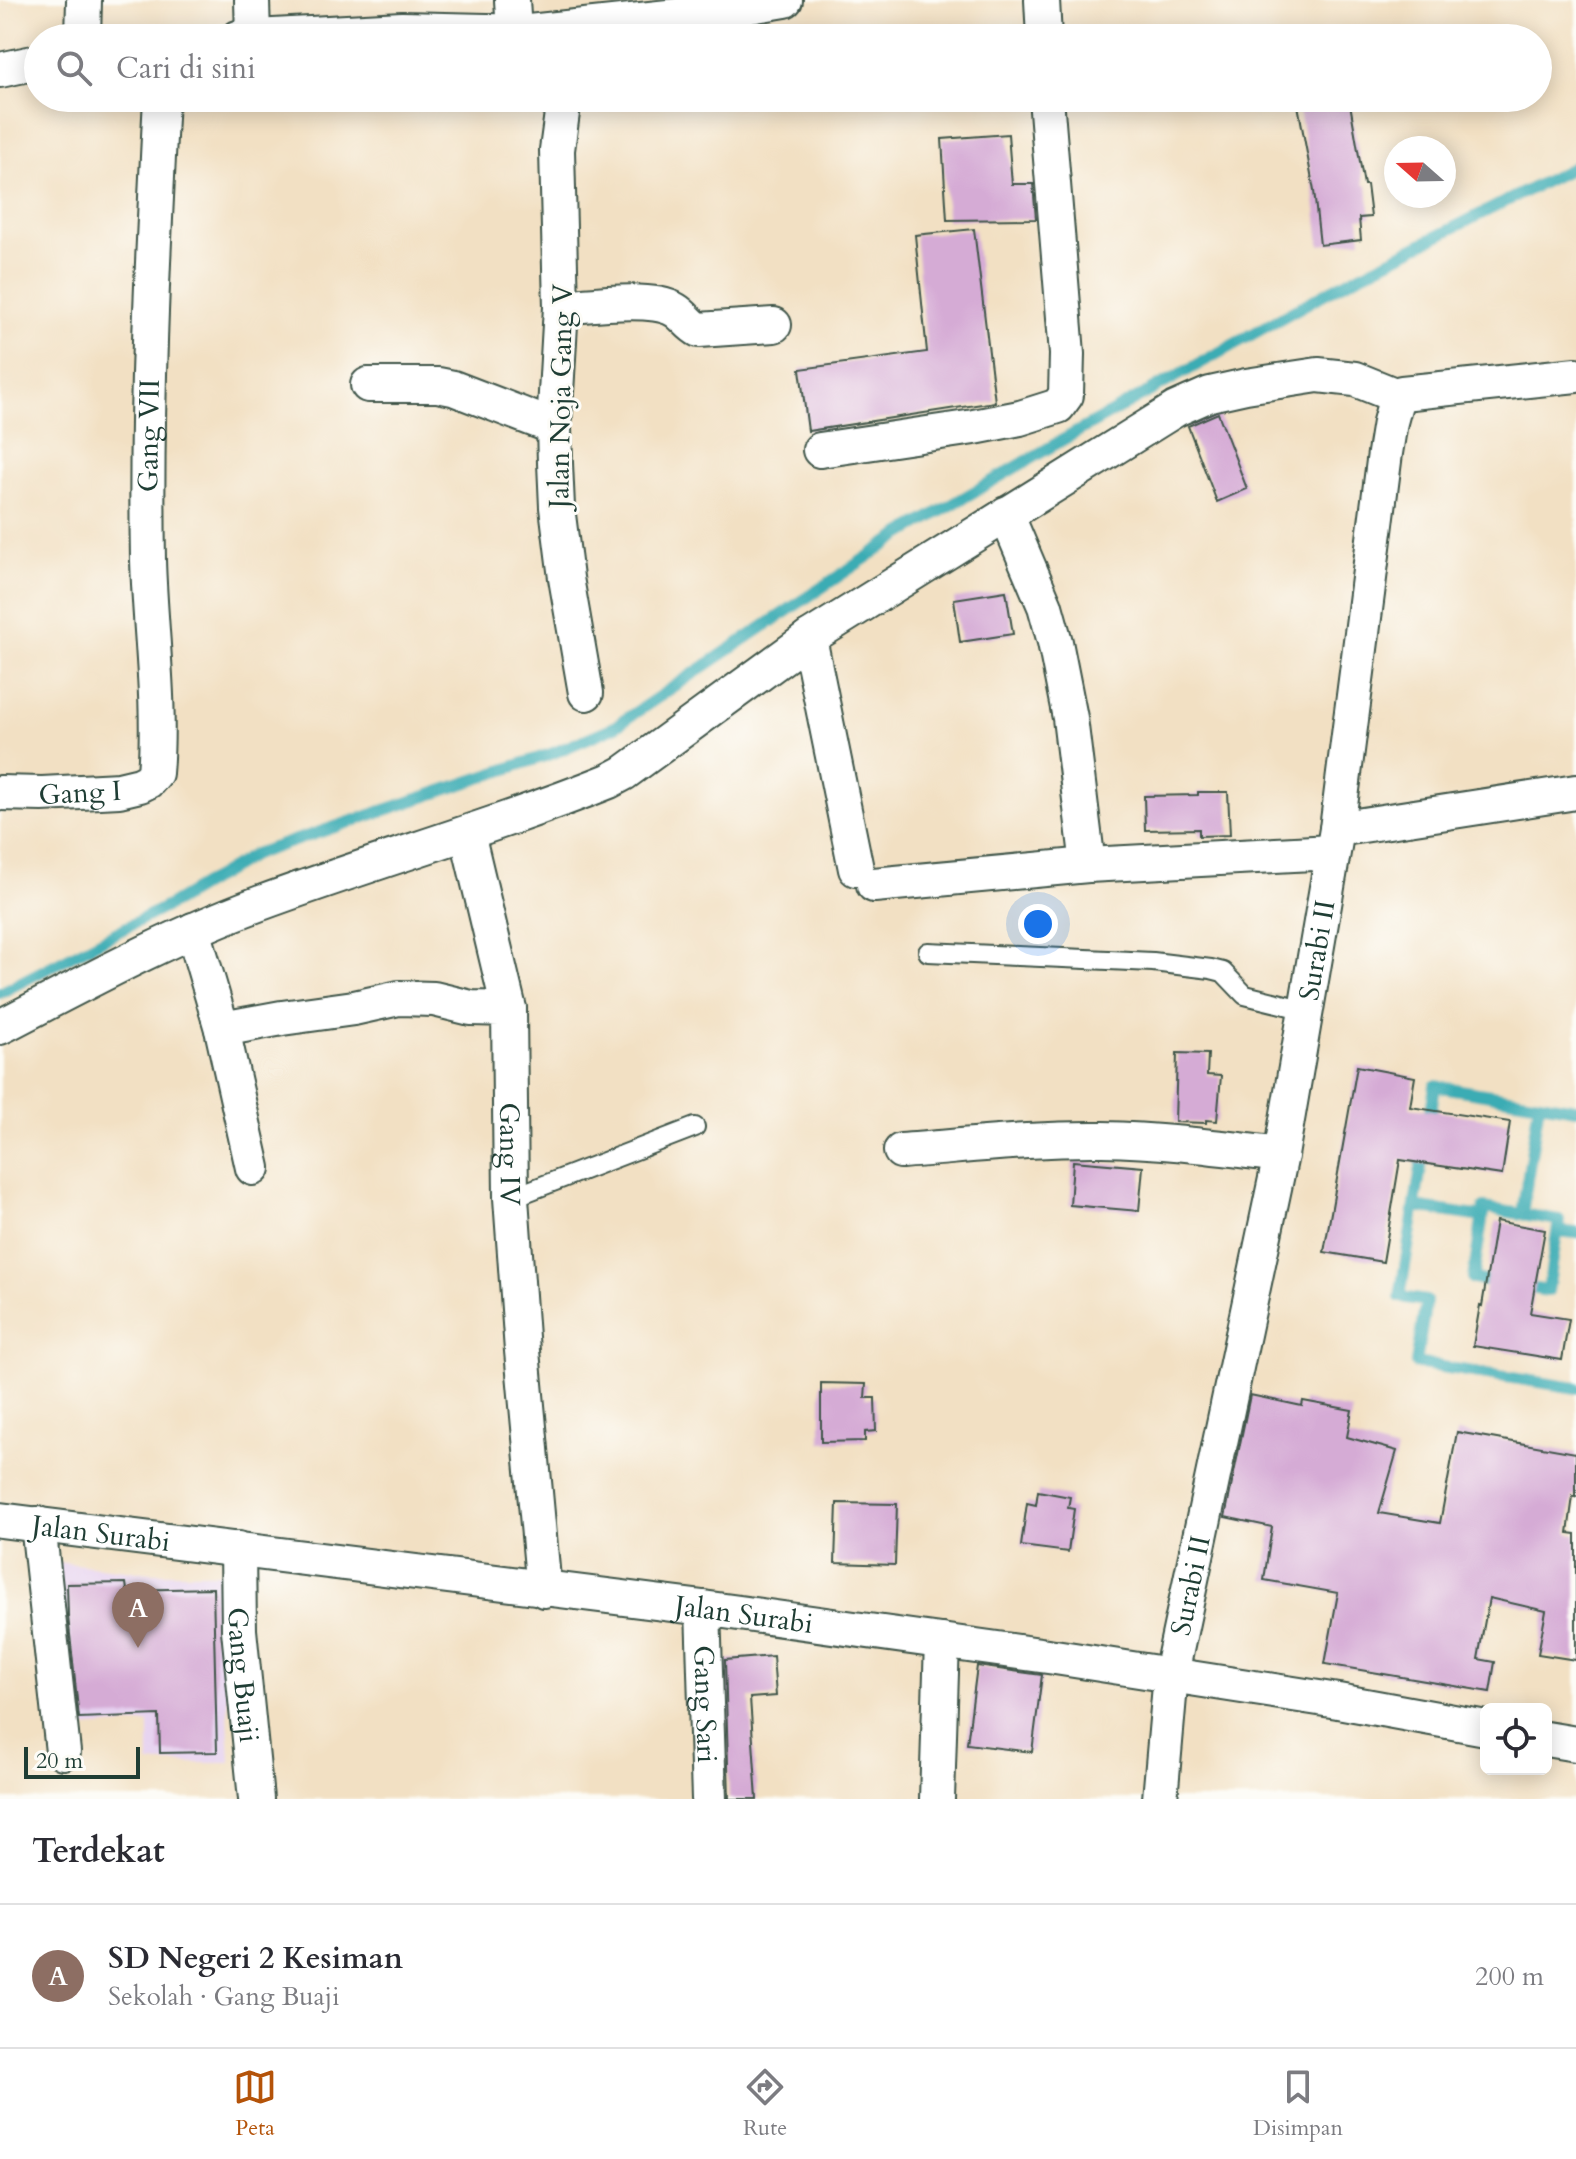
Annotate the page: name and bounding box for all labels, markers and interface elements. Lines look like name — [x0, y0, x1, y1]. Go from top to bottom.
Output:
search box — [24, 24, 1552, 112]
icon: search — [52, 46, 96, 90]
text: Cari di sini — [116, 48, 256, 89]
north arrow — [1384, 136, 1456, 208]
street label: Jalan Noja Gang V — [540, 283, 582, 513]
street label: Gang VII — [129, 379, 169, 492]
street label: Gang I — [38, 772, 122, 814]
street label: Surabi II — [1290, 897, 1344, 1003]
your location — [1018, 904, 1058, 944]
street label: Gang IV — [490, 1102, 529, 1207]
street label: Jalan Surabi — [26, 1506, 172, 1561]
street label: Surabi II — [1162, 1532, 1220, 1639]
pin: A — [112, 1582, 164, 1648]
street label: Jalan Surabi — [669, 1586, 816, 1643]
street label: Gang Buaji — [219, 1607, 268, 1744]
street label: Gang Sari — [684, 1645, 726, 1764]
map controls — [1480, 1703, 1552, 1775]
button: locate — [1480, 1703, 1552, 1775]
scale bar — [24, 1743, 140, 1779]
text: 20 m — [36, 1746, 83, 1776]
text: Terdekat — [32, 1828, 165, 1874]
text: SD Negeri 2 Kesiman — [108, 1938, 403, 1979]
text: A — [48, 1959, 68, 1994]
text: 200 m — [1475, 1959, 1544, 1994]
text: Sekolah · Gang Buaji — [108, 1979, 339, 2014]
tab: Peta — [233, 2065, 277, 2143]
tab: Rute — [743, 2065, 787, 2143]
tab: Disimpan — [1253, 2065, 1343, 2143]

